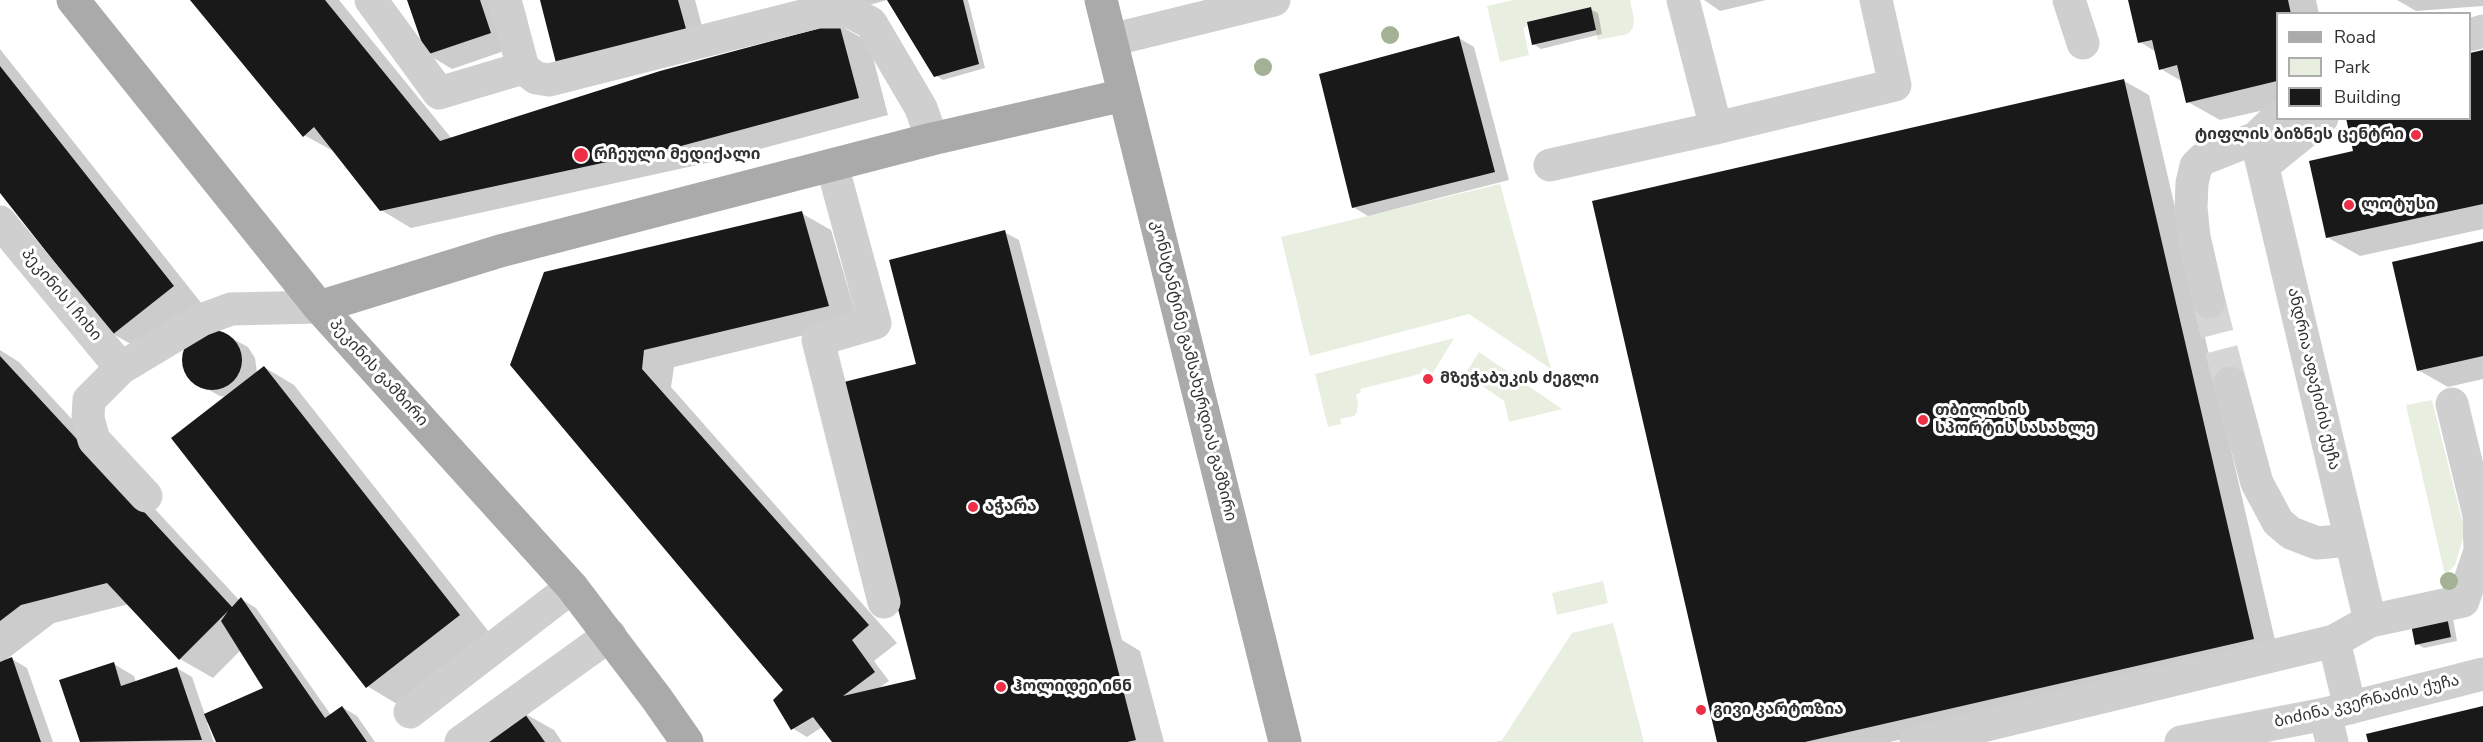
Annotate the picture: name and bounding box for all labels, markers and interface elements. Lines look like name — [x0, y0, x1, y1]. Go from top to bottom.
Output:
legend — [2276, 12, 2471, 120]
text: Road — [2334, 25, 2376, 49]
text: Park — [2334, 55, 2370, 79]
text: Building — [2334, 85, 2401, 109]
place label: ტიფლის ბიზნეს ცენტრი — [2195, 125, 2404, 145]
marker: ტიფლის ბიზნეს ცენტრი — [2409, 128, 2423, 142]
place label: რჩეული მედიქალი — [594, 145, 760, 165]
marker: რჩეული მედიქალი — [572, 146, 590, 164]
place label: ლოტუსი — [2361, 195, 2435, 215]
marker: ლოტუსი — [2342, 198, 2356, 212]
street label: კონსტანტინე გამსახურდიას გამზირი — [1146, 219, 1240, 523]
street label: პეკინის I ჩიხი — [17, 245, 105, 345]
street label: ანდრია აფაქიძის ქუჩა — [2283, 286, 2343, 472]
street label: პეკინის გამზირი — [325, 315, 431, 431]
place label: მზეჭაბუკის ძეგლი — [1440, 369, 1599, 389]
marker: მზეჭაბუკის ძეგლი — [1421, 372, 1435, 386]
place label: თბილისის სპორტის სასახლე — [1935, 401, 2095, 439]
marker: თბილისის სპორტის სასახლე — [1916, 413, 1930, 427]
place label: აჭარა — [985, 497, 1036, 517]
marker: აჭარა — [966, 500, 980, 514]
street label: ბიძინა კვერნაძის ქუჩა — [2273, 671, 2461, 733]
place label: ჰოლიდეი ინნ — [1013, 677, 1132, 697]
marker: ჰოლიდეი ინნ — [994, 680, 1008, 694]
place label: გივი კარტოზია — [1713, 700, 1843, 720]
marker: გივი კარტოზია — [1694, 703, 1708, 717]

